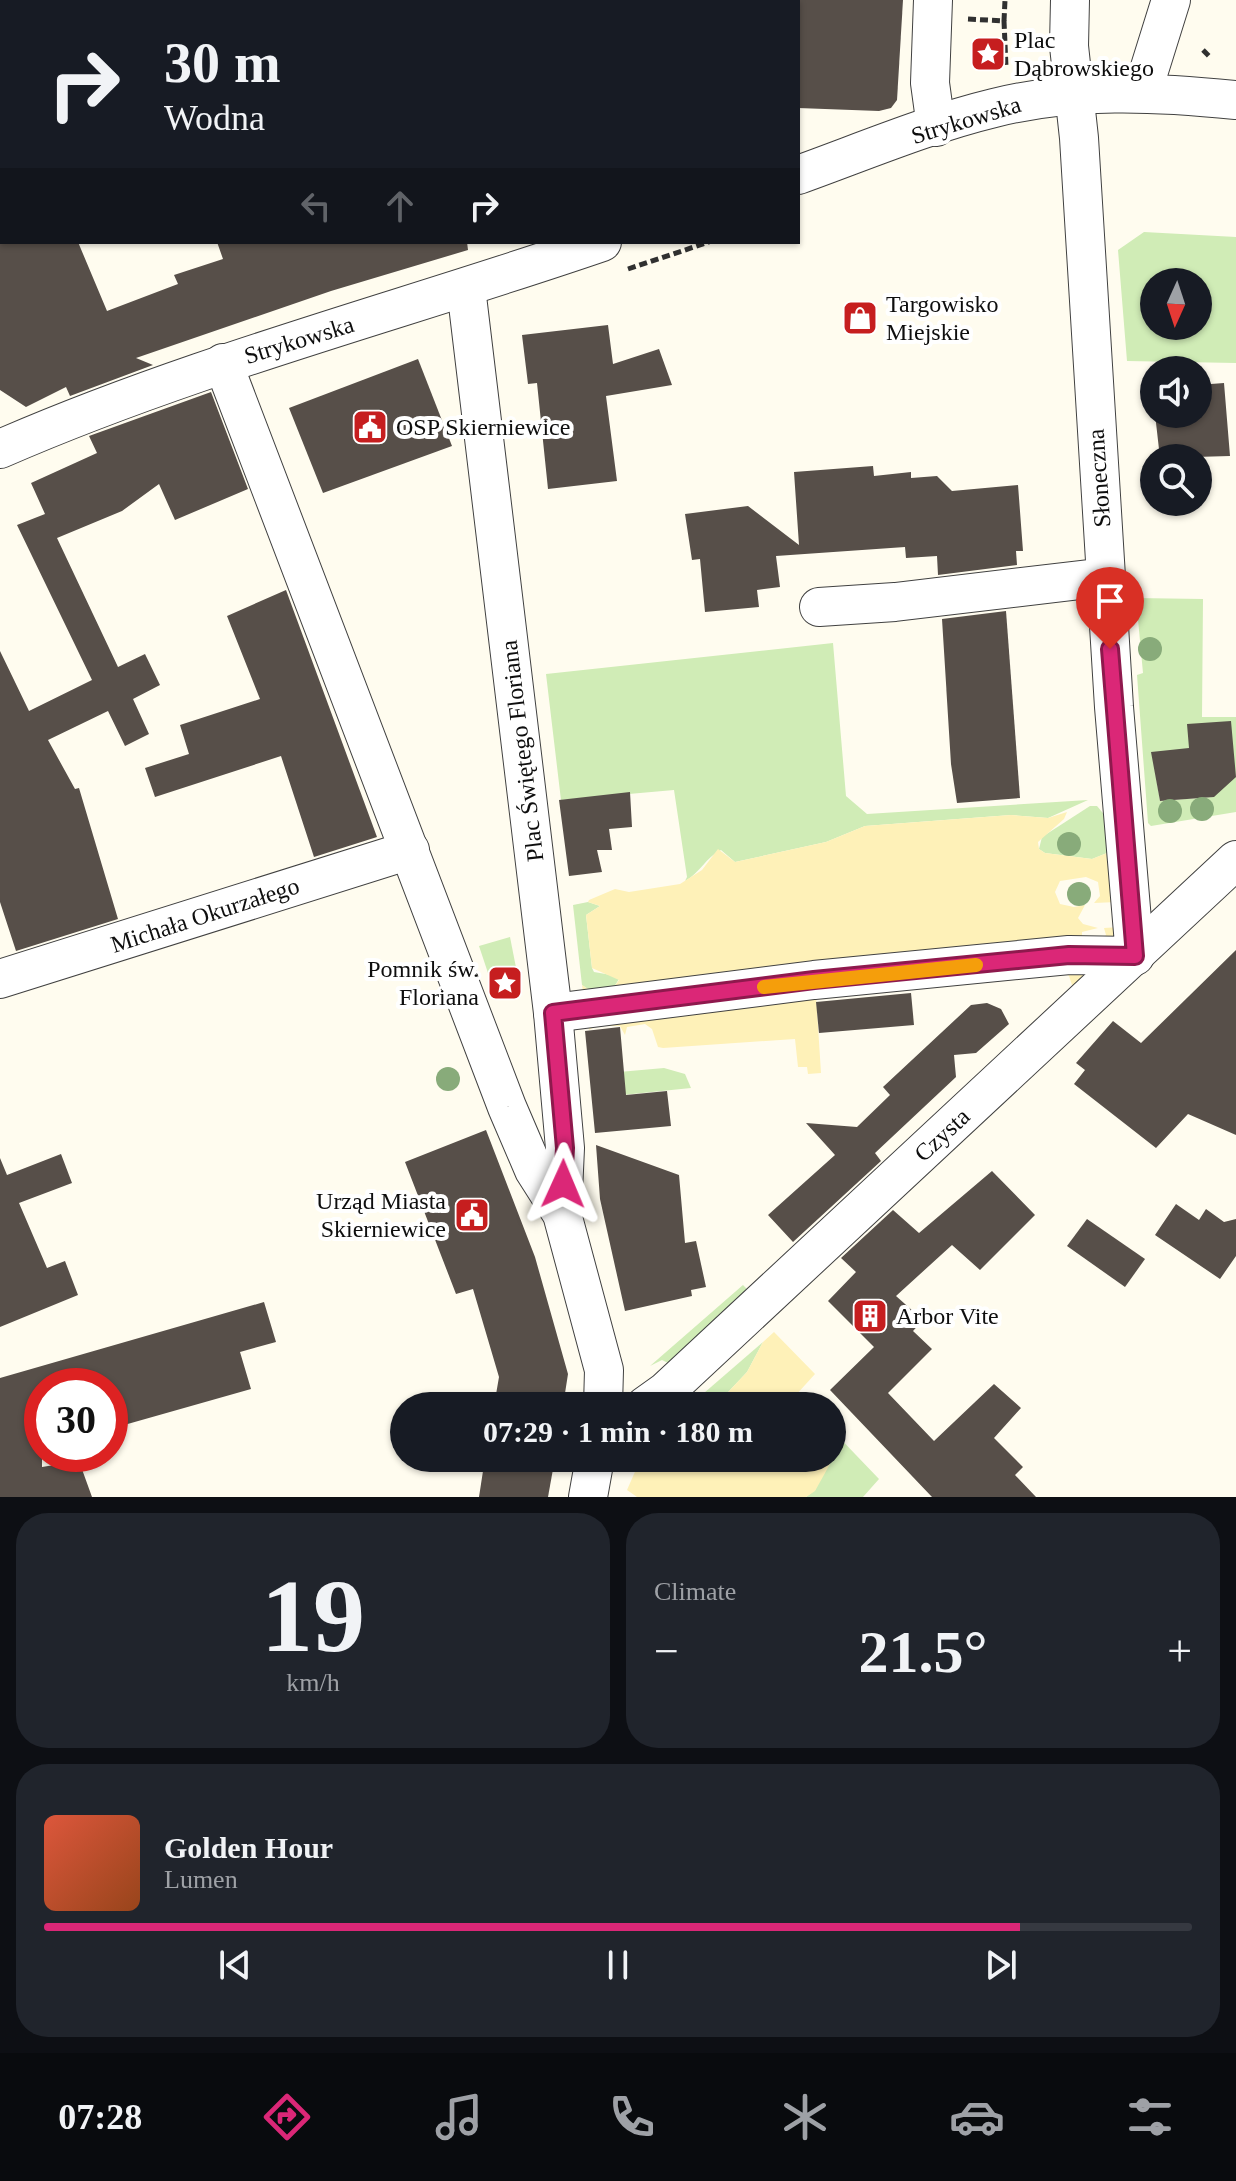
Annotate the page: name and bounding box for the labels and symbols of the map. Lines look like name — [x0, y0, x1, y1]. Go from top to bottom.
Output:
place label: Plac Dąbrowskiego — [1014, 27, 1154, 81]
place icon: Plac Dąbrowskiego — [969, 35, 1007, 73]
street label: Strykowska — [908, 91, 1024, 149]
north arrow — [1140, 268, 1212, 340]
place label: Targowisko Miejskie — [886, 291, 999, 345]
shop icon: Targowisko Miejskie — [841, 299, 879, 337]
street label: Strykowska — [241, 311, 357, 369]
public building icon: OSP Skierniewice — [351, 408, 389, 446]
place label: OSP Skierniewice — [396, 414, 570, 440]
street label: Słoneczna — [1083, 428, 1115, 528]
pin — [1076, 567, 1144, 649]
street label: Plac Świętego Floriana — [495, 639, 548, 863]
street label: Michała Okurzałego — [107, 872, 303, 958]
place label: Pomnik św. Floriana — [367, 956, 479, 1010]
place icon: Pomnik św. Floriana — [486, 964, 524, 1002]
street label: Czysta — [909, 1103, 975, 1167]
position arrow — [521, 1142, 605, 1226]
place label: Urząd Miasta Skierniewice — [316, 1188, 446, 1242]
public building icon: Urząd Miasta Skierniewice — [453, 1196, 491, 1234]
building icon: Arbor Vite — [851, 1297, 889, 1335]
place label: Arbor Vite — [896, 1303, 999, 1329]
speed limit sign: 30 — [24, 1368, 128, 1472]

